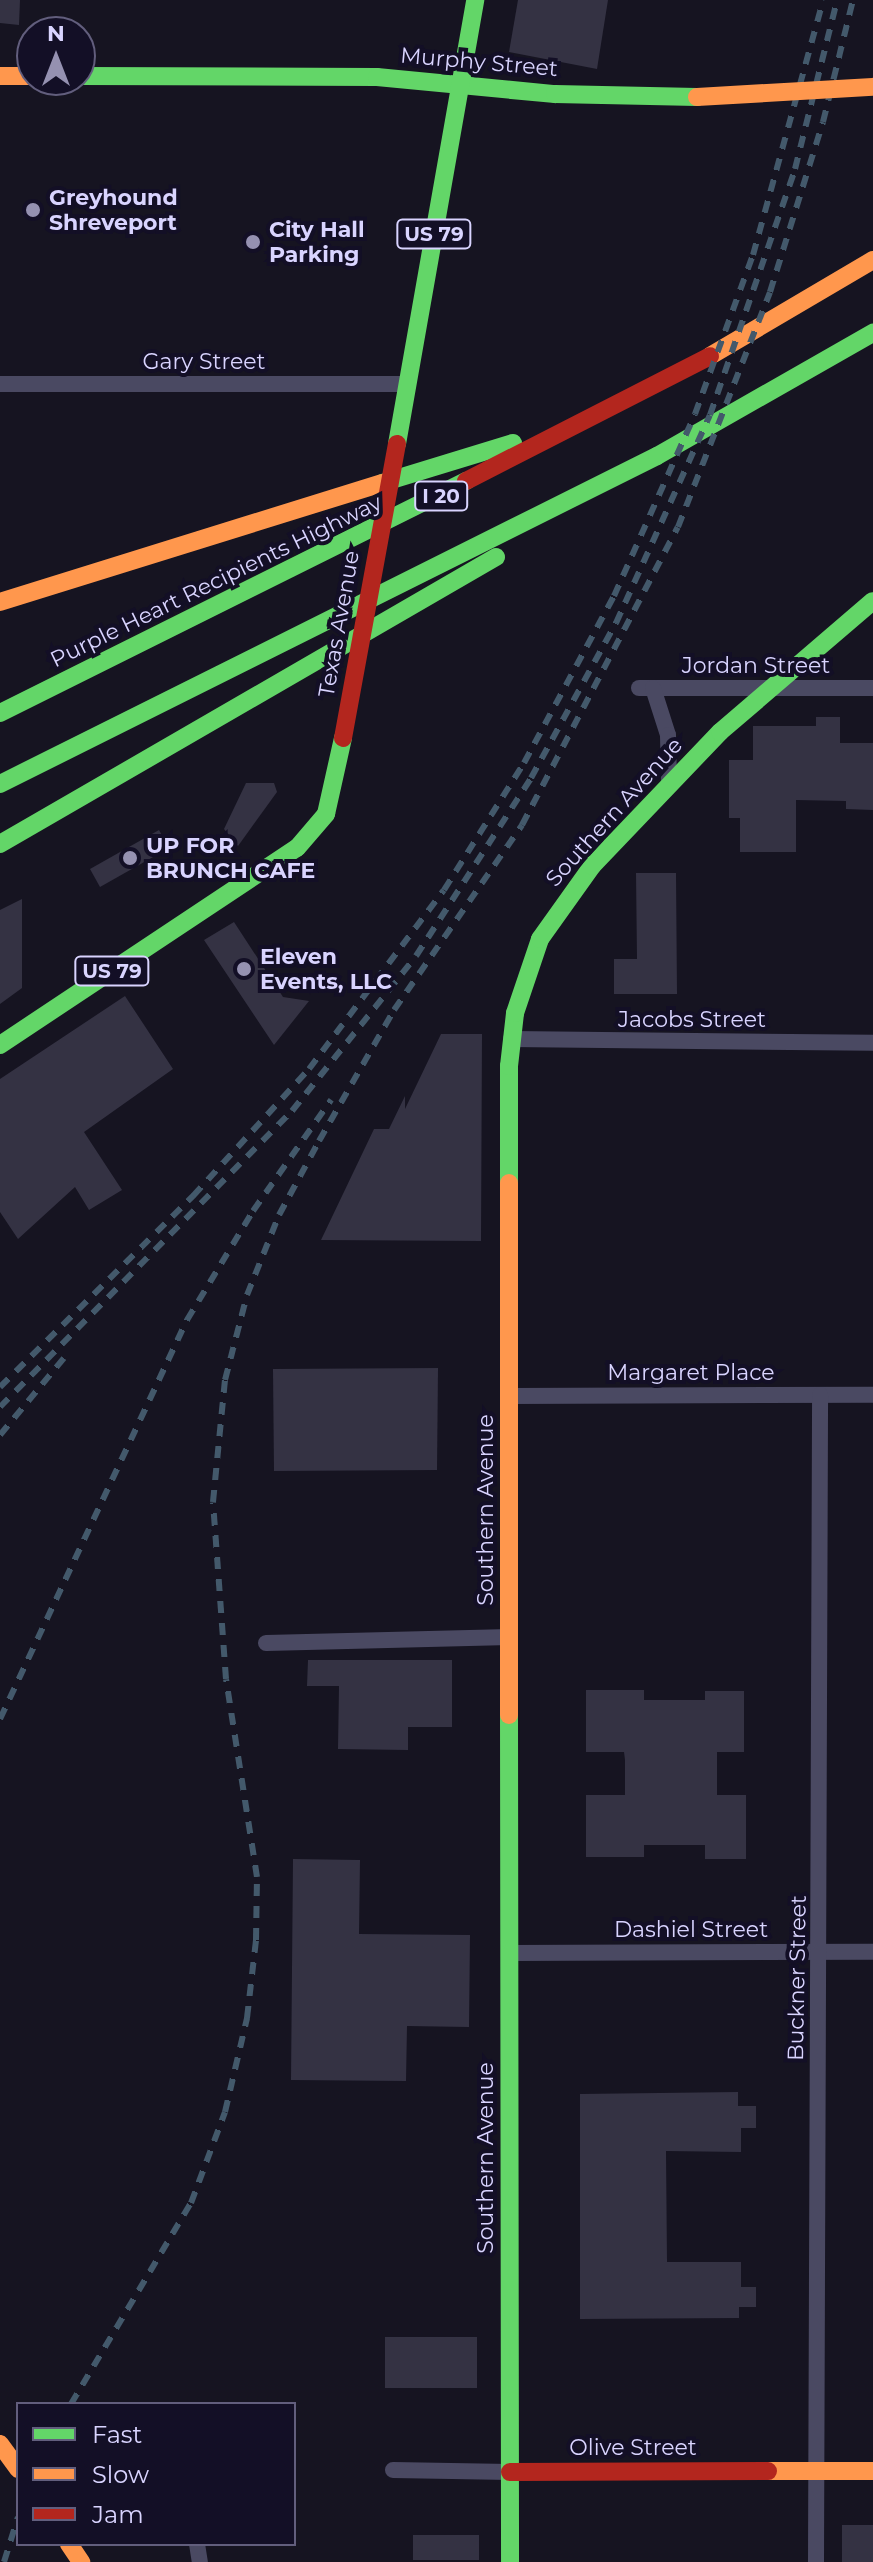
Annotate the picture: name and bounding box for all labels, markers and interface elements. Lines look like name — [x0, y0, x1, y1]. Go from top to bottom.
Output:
north arrow — [16, 16, 96, 96]
text: N — [47, 20, 65, 47]
street label: Murphy Street — [399, 42, 559, 82]
place label: Greyhound Shreveport — [49, 184, 178, 236]
marker: Greyhound Shreveport — [24, 201, 42, 219]
place label: City Hall Parking — [269, 216, 365, 268]
road number: US 79 — [396, 218, 472, 250]
marker: City Hall Parking — [244, 233, 262, 251]
street label: Gary Street — [143, 349, 265, 375]
road number: I 20 — [413, 480, 469, 512]
street label: Purple Heart Recipients Highway — [46, 489, 386, 673]
street label: Texas Avenue — [313, 549, 365, 699]
street label: Jordan Street — [682, 653, 830, 679]
street label: Southern Avenue — [540, 732, 688, 892]
place label: UP FOR BRUNCH CAFE — [146, 832, 315, 884]
marker: UP FOR BRUNCH CAFE — [121, 849, 139, 867]
place label: Eleven Events, LLC — [260, 943, 392, 994]
road number: US 79 — [74, 955, 150, 987]
marker: Eleven Events, LLC — [235, 960, 253, 978]
street label: Jacobs Street — [618, 1007, 766, 1033]
street label: Margaret Place — [607, 1360, 775, 1386]
street label: Southern Avenue — [473, 1414, 499, 1606]
street label: Buckner Street — [782, 1895, 812, 2061]
street label: Dashiel Street — [614, 1917, 768, 1943]
street label: Southern Avenue — [473, 2062, 499, 2254]
legend — [16, 2402, 296, 2546]
text: Fast — [92, 2420, 142, 2449]
street label: Olive Street — [569, 2435, 697, 2461]
text: Slow — [92, 2460, 149, 2489]
text: Jam — [92, 2500, 144, 2529]

